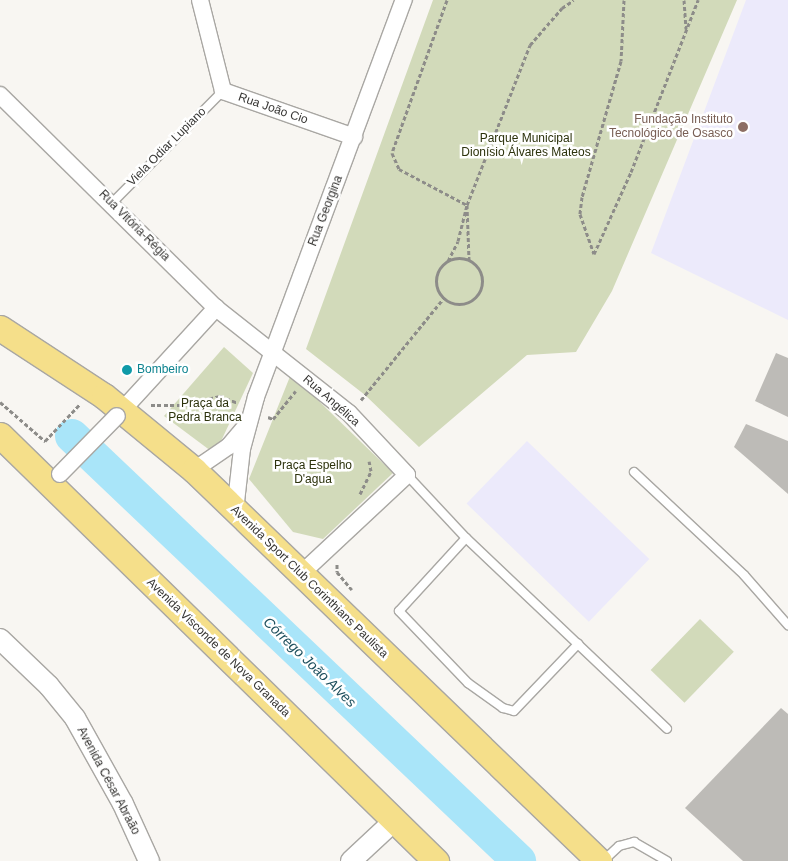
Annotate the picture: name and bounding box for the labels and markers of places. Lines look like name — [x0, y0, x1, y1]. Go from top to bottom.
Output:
place label: Fundação Instituto Tecnológico de Osasco — [609, 113, 733, 141]
marker: Fundação Instituto Tecnológico de Osasco — [737, 121, 749, 133]
place label: Bombeiro — [137, 363, 188, 377]
marker: Bombeiro — [121, 364, 133, 376]

